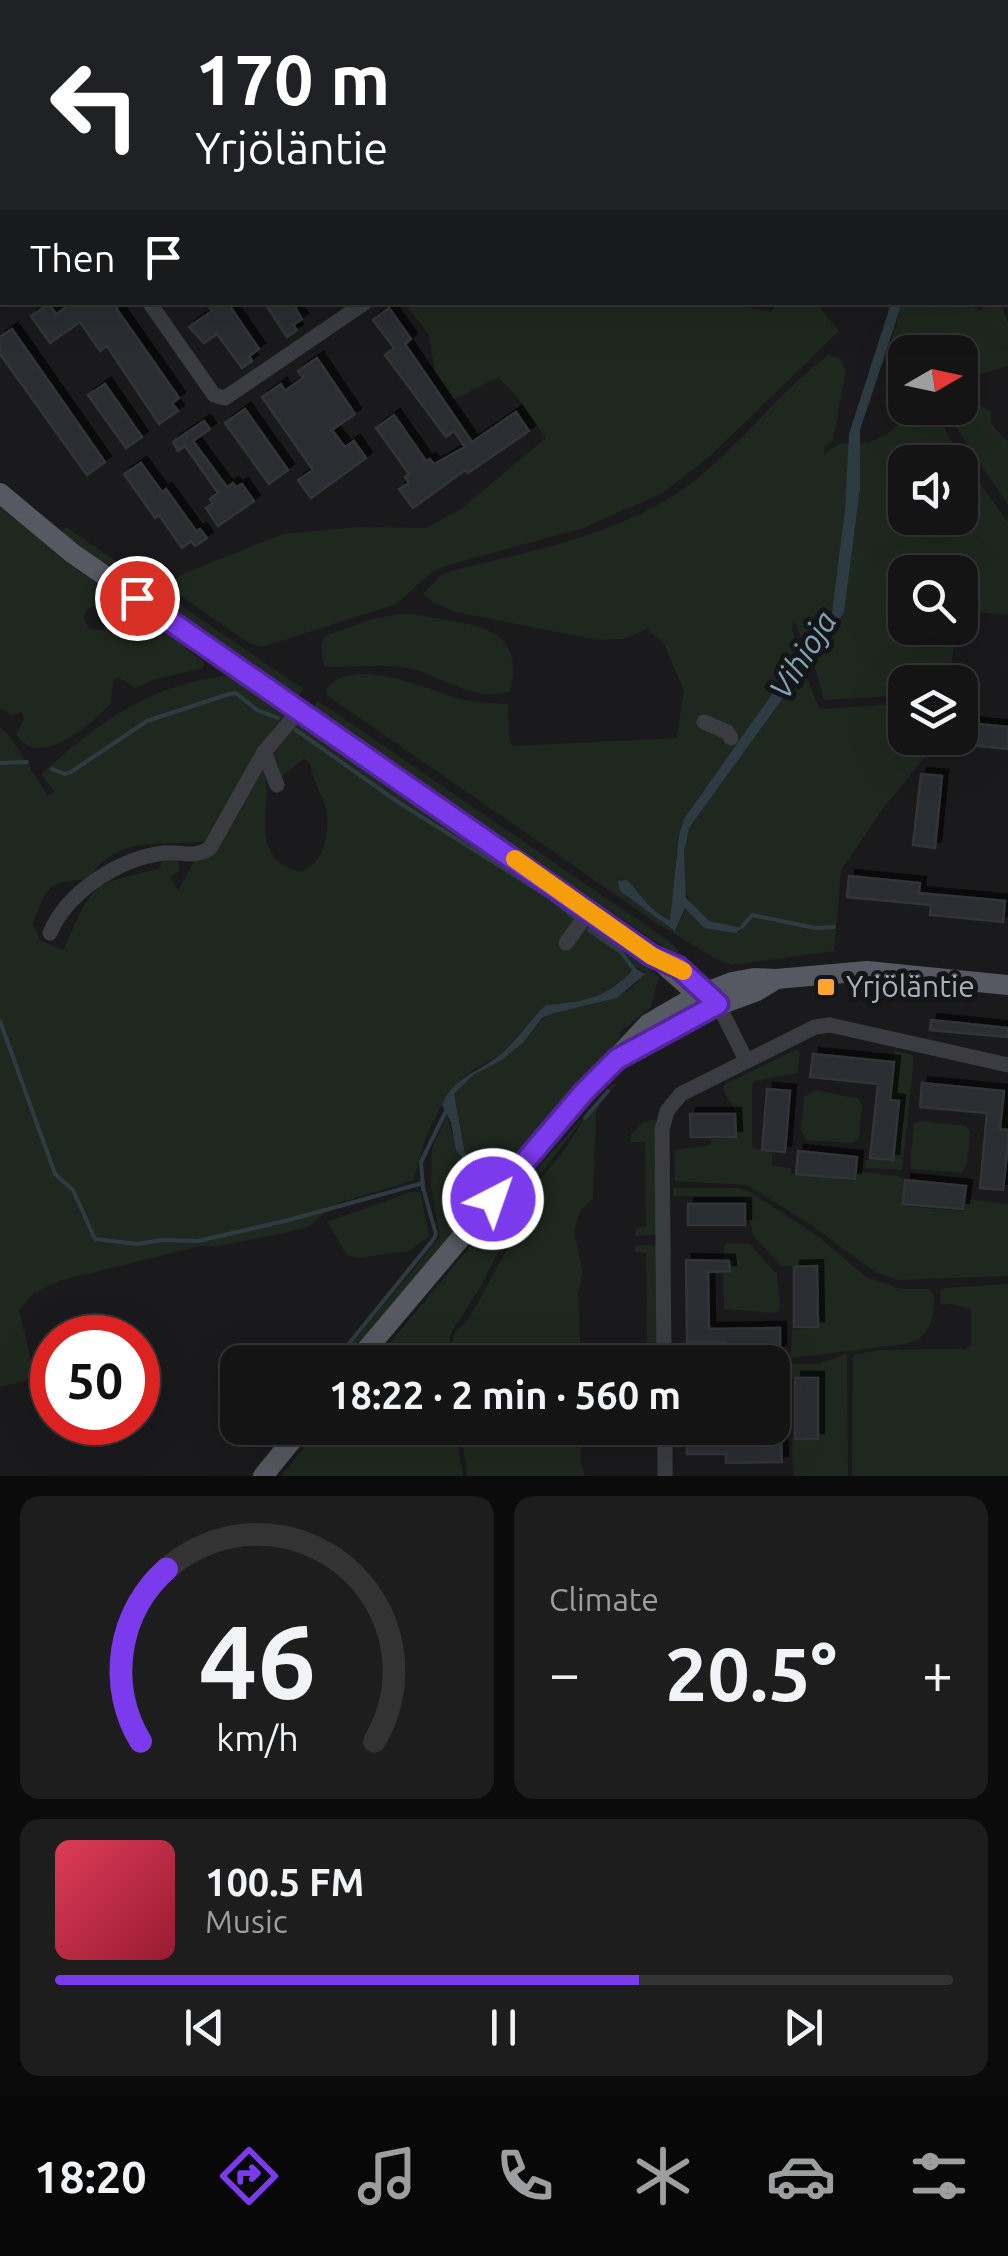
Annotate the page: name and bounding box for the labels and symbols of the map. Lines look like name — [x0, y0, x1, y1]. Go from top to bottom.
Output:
north arrow — [888, 335, 978, 425]
pin — [95, 556, 180, 641]
water label: Vihioja — [761, 604, 843, 705]
place label: Yrjöläntie — [846, 969, 975, 1003]
marker: Yrjöläntie — [815, 976, 837, 998]
position arrow — [441, 1147, 545, 1251]
speed limit sign: 50 — [30, 1315, 160, 1445]

